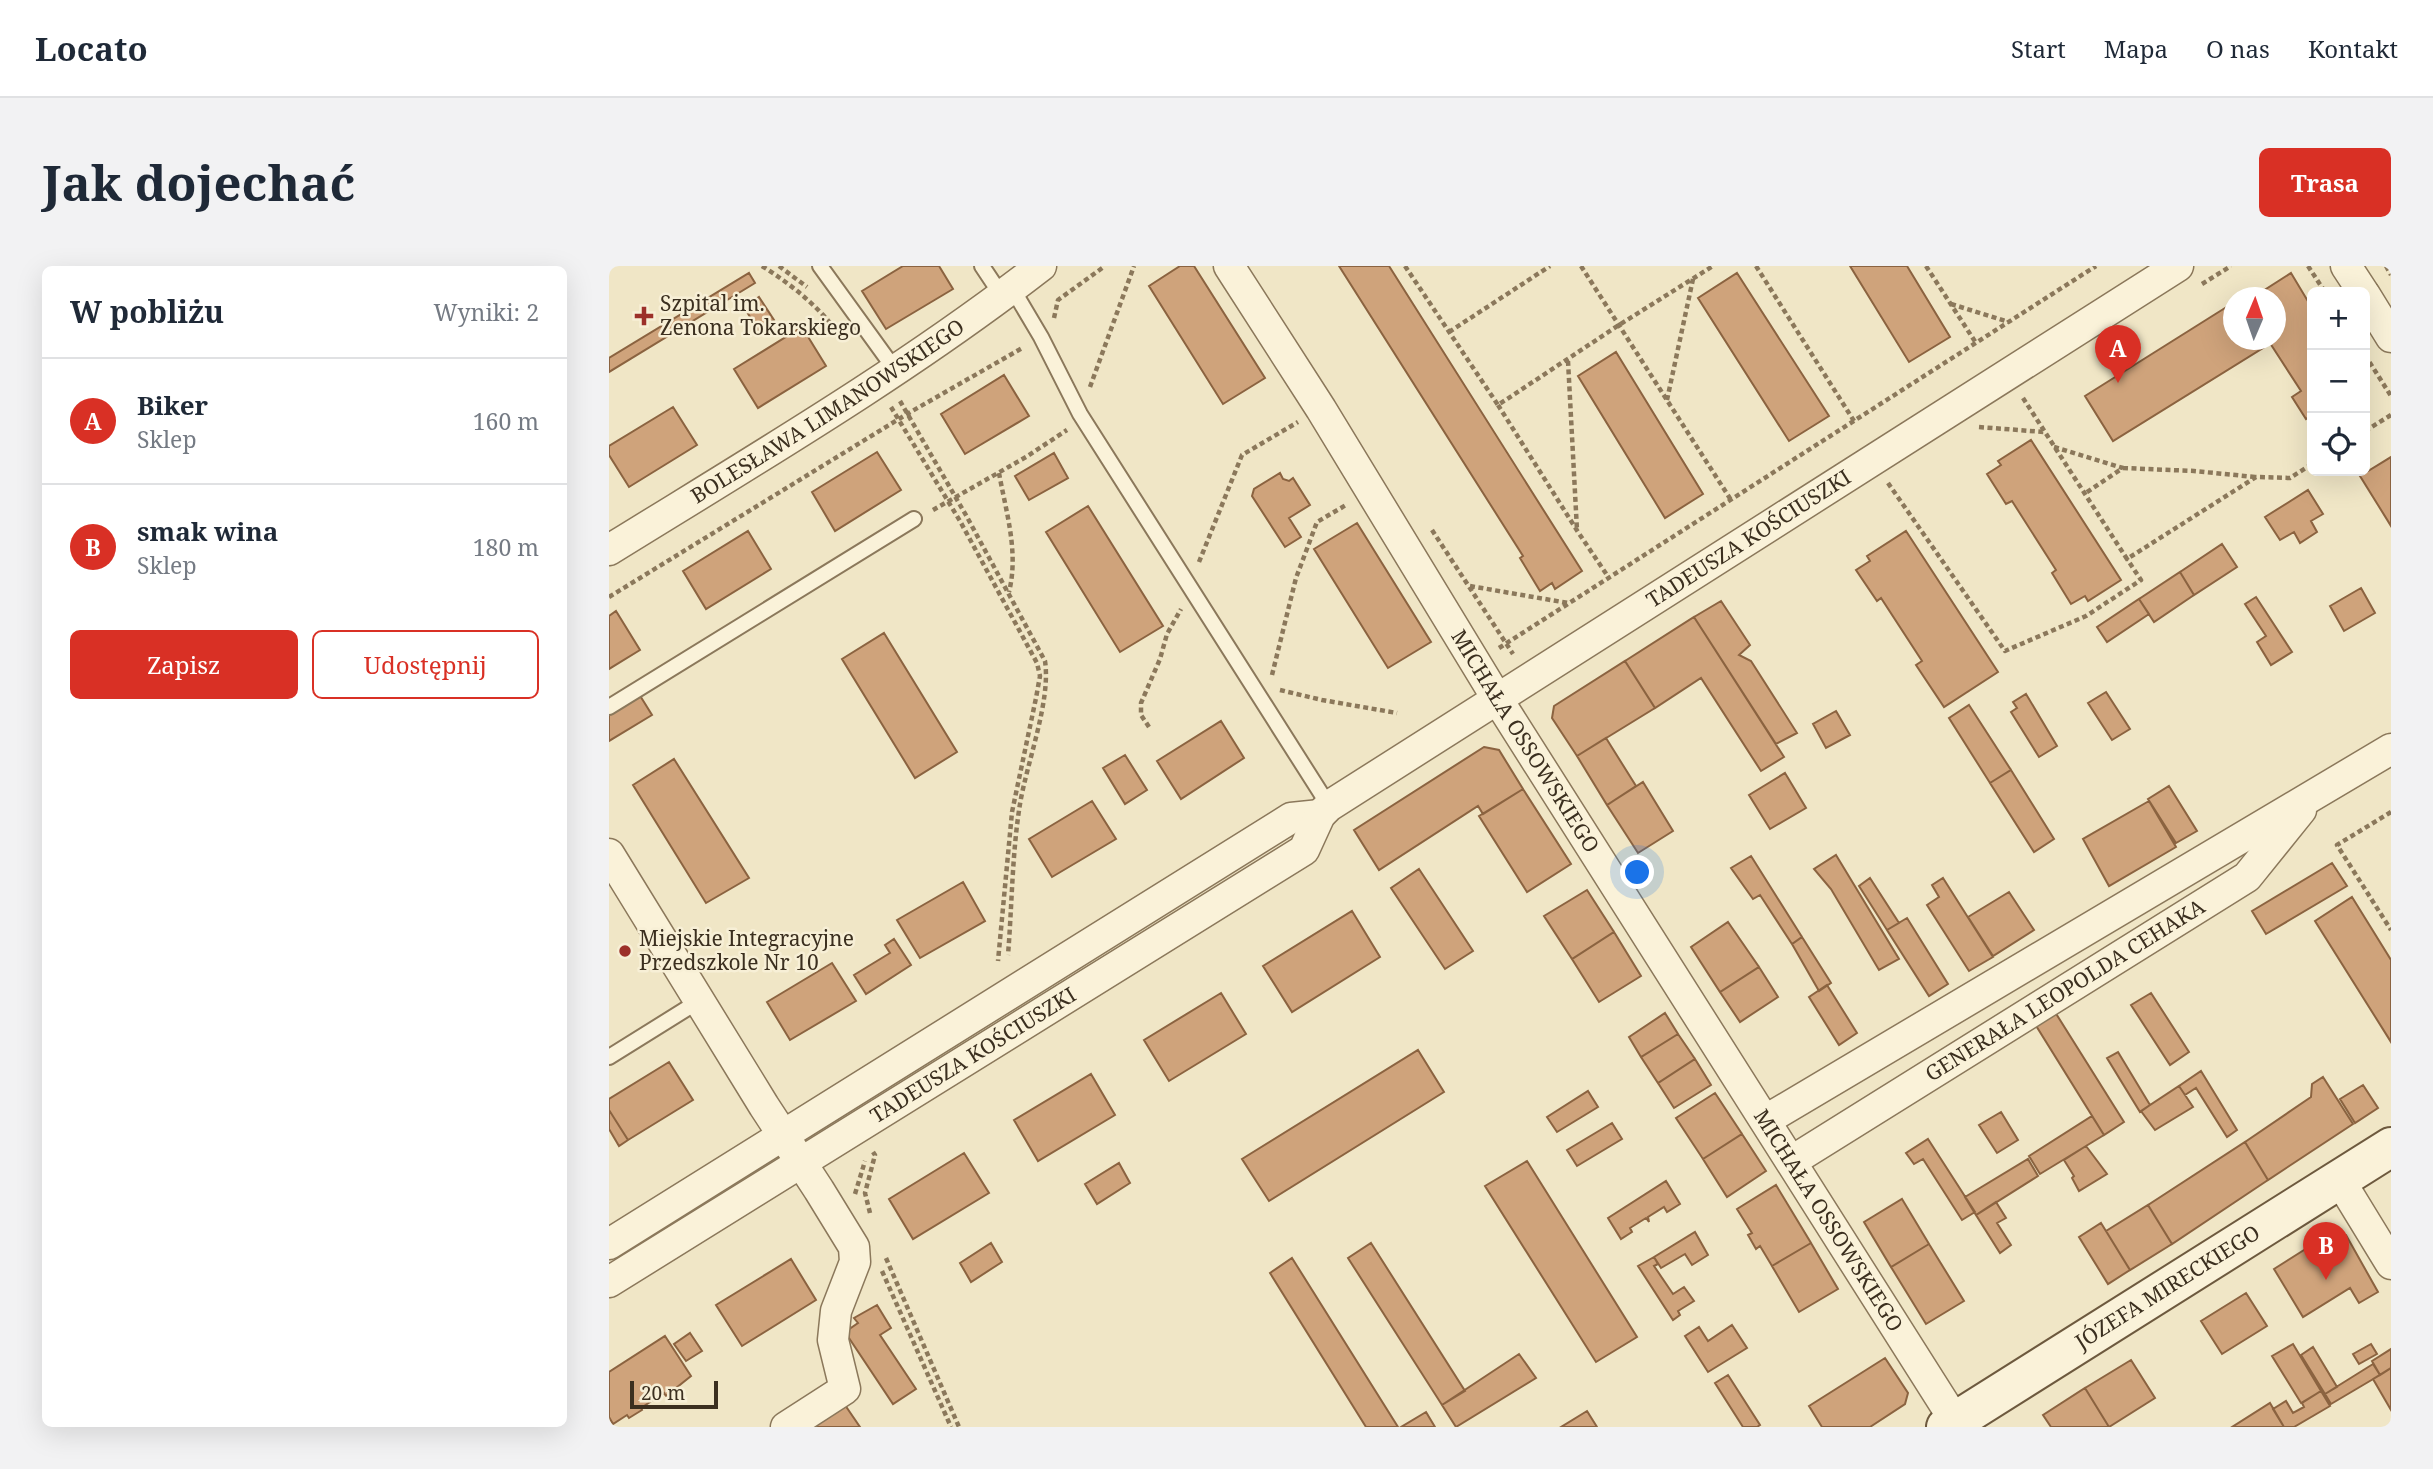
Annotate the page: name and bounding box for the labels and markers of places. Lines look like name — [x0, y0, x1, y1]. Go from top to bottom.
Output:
place label: Szpital im. Zenona Tokarskiego — [660, 289, 861, 341]
marker: Szpital im. Zenona Tokarskiego — [634, 306, 654, 326]
pin: A — [2095, 325, 2141, 383]
place label: Miejskie Integracyjne Przedszkole Nr 10 — [639, 924, 854, 976]
marker: Miejskie Integracyjne Przedszkole Nr 10 — [617, 943, 633, 959]
pin: B — [2303, 1222, 2349, 1280]

